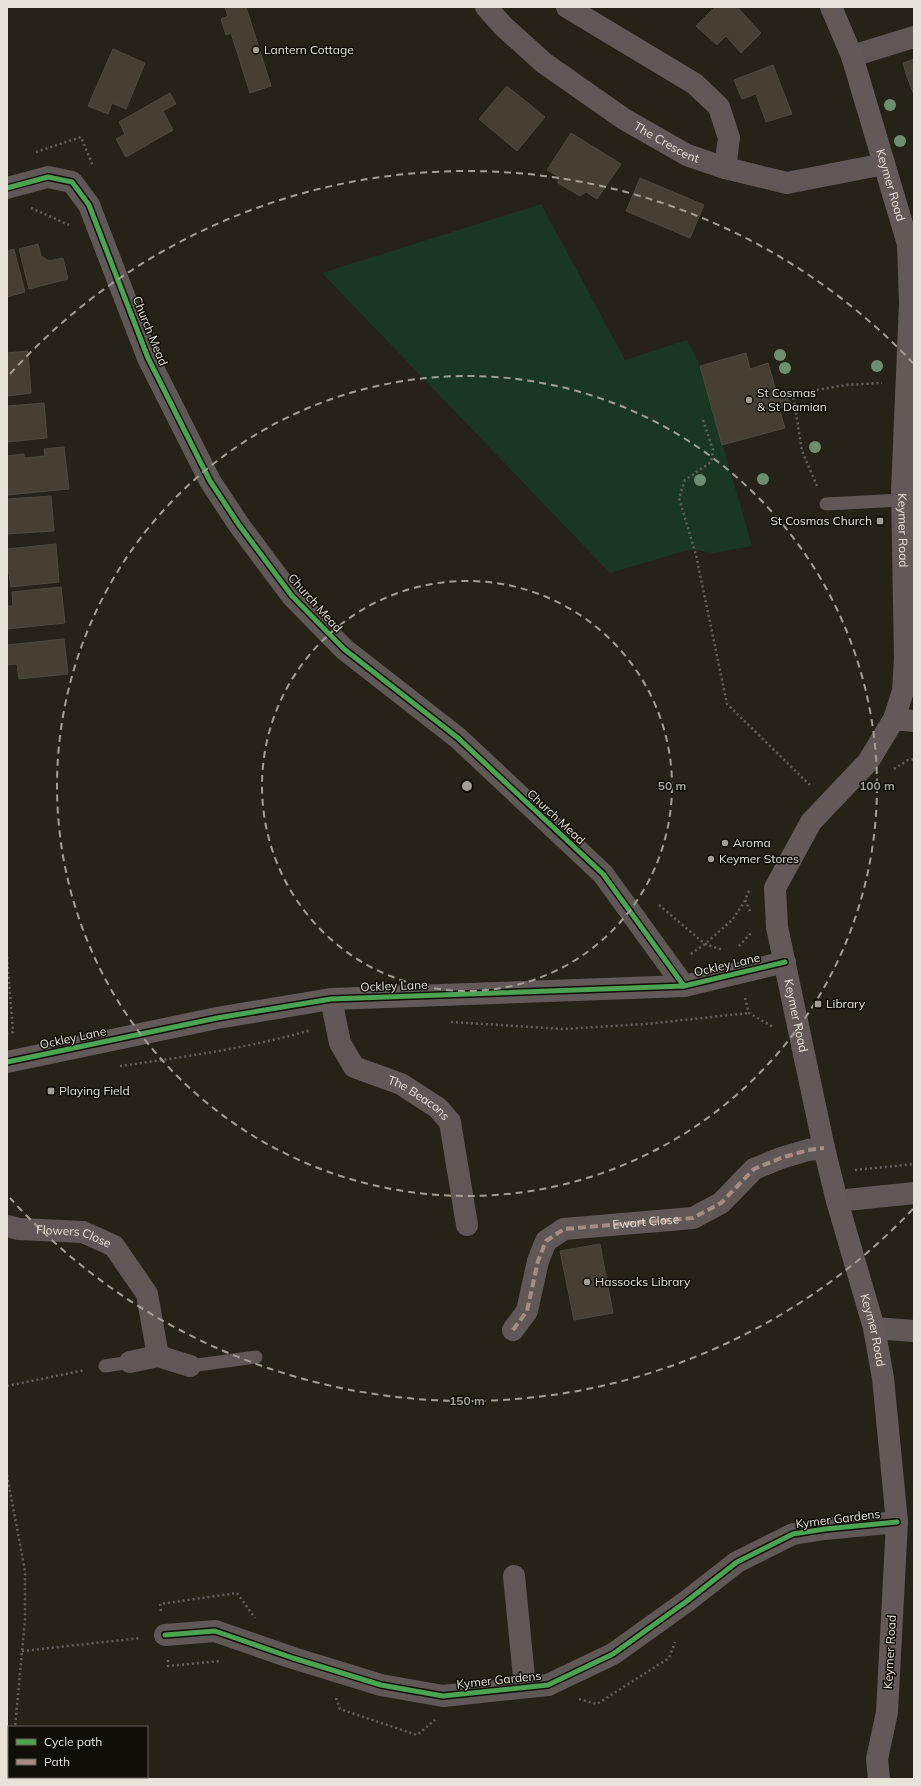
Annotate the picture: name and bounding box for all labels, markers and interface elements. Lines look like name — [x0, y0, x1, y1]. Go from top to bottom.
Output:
place label: Lantern Cottage — [264, 42, 354, 57]
marker: Lantern Cottage — [251, 45, 261, 55]
street label: The Crescent — [631, 118, 701, 166]
street label: Keymer Road — [873, 147, 909, 223]
street label: Church Mead — [130, 294, 171, 368]
place label: St Cosmas & St Damian — [757, 385, 827, 414]
marker: St Cosmas & St Damian — [744, 395, 754, 405]
street label: Keymer Road — [895, 493, 911, 568]
place label: St Cosmas Church — [770, 513, 872, 528]
marker: St Cosmas Church — [875, 516, 885, 526]
street label: Church Mead — [285, 570, 346, 635]
text: 50 m — [658, 778, 686, 793]
text: 100 m — [859, 778, 895, 793]
centre of rings — [460, 779, 474, 793]
street label: Church Mead — [524, 786, 588, 847]
place label: Aroma — [733, 835, 771, 850]
marker: Aroma — [720, 838, 730, 848]
place label: Keymer Stores — [719, 851, 799, 866]
marker: Keymer Stores — [706, 854, 716, 864]
street label: Ockley Lane — [692, 950, 761, 979]
street label: Ockley Lane — [360, 977, 428, 994]
street label: Keymer Road — [781, 978, 811, 1053]
place label: Library — [826, 996, 866, 1011]
marker: Library — [813, 999, 823, 1009]
street label: Ockley Lane — [38, 1023, 107, 1052]
street label: The Beacons — [386, 1072, 453, 1123]
place label: Playing Field — [59, 1083, 130, 1098]
marker: Playing Field — [46, 1086, 56, 1096]
street label: Ewart Close — [612, 1211, 680, 1232]
street label: Flowers Close — [36, 1222, 114, 1251]
place label: Hassocks Library — [595, 1274, 691, 1289]
marker: Hassocks Library — [582, 1277, 592, 1287]
street label: Keymer Road — [857, 1292, 889, 1368]
text: 150 m — [449, 1393, 485, 1408]
street label: Kymer Gardens — [795, 1506, 881, 1531]
street label: Keymer Road — [880, 1614, 899, 1689]
street label: Kymer Gardens — [456, 1668, 542, 1691]
legend — [8, 1726, 148, 1778]
text: Cycle path — [44, 1734, 102, 1749]
text: Path — [44, 1754, 70, 1769]

